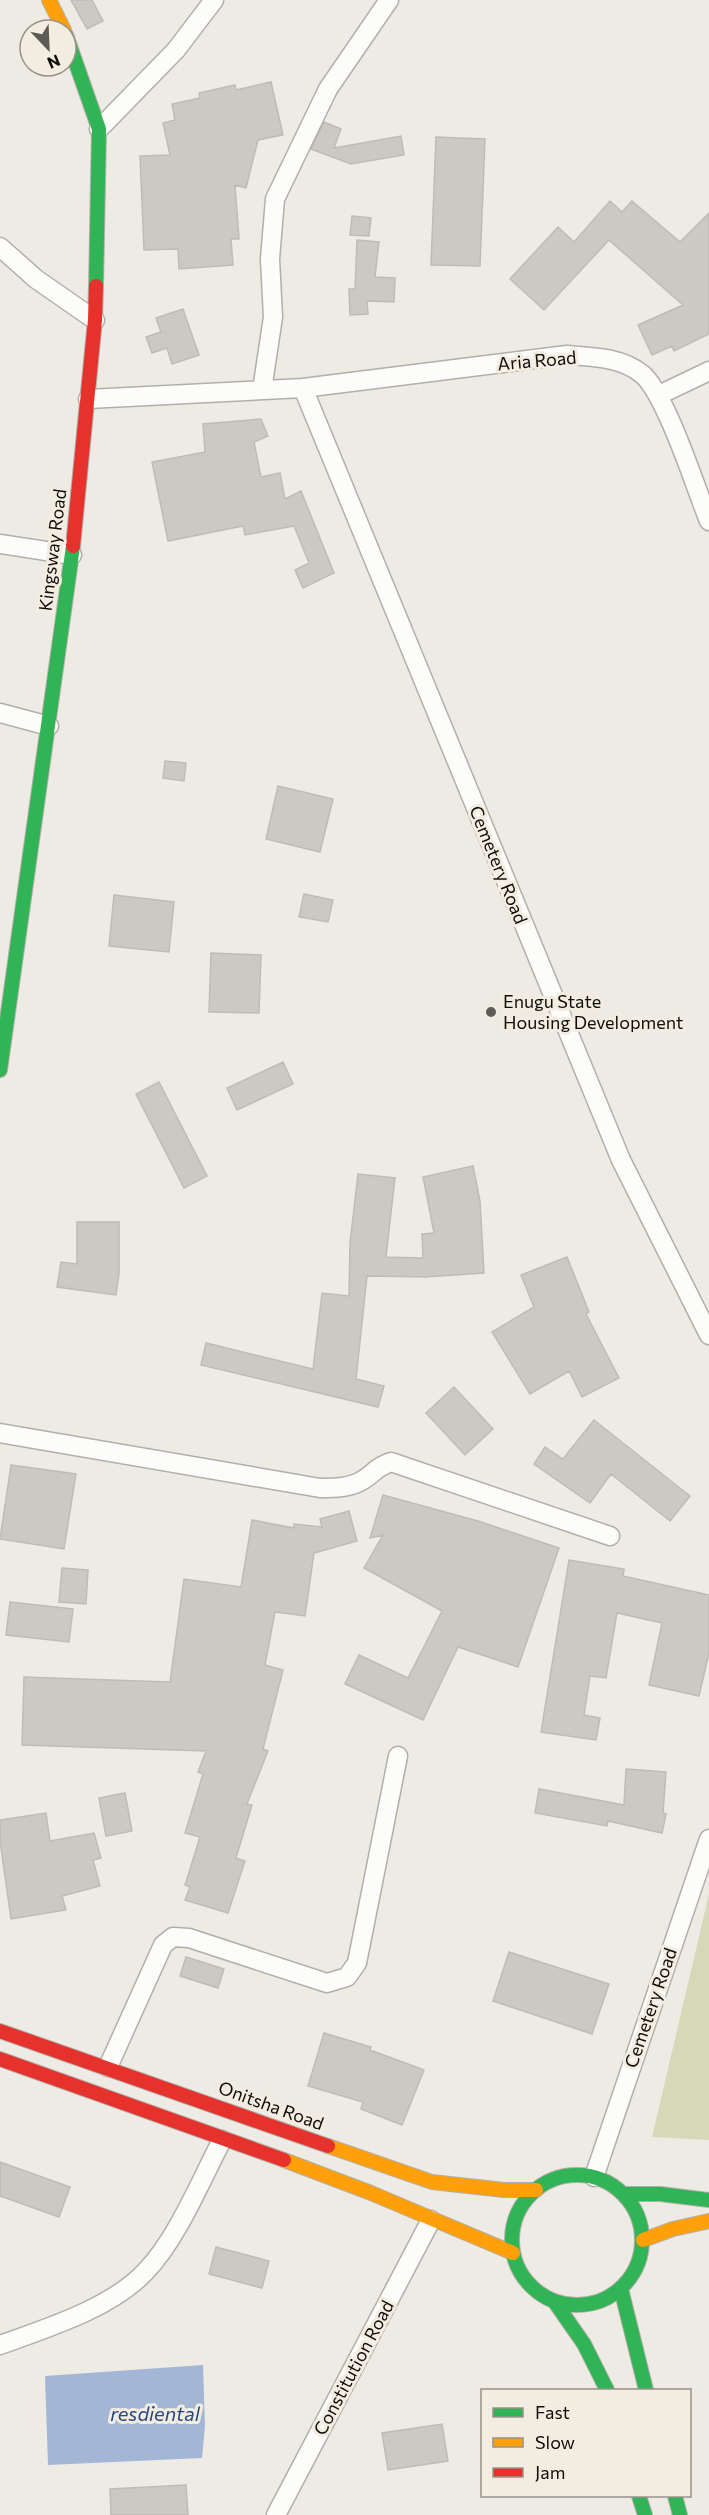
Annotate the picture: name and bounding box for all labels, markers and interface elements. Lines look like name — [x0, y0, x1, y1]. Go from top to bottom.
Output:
north arrow — [18, 18, 78, 78]
text: N — [45, 51, 63, 73]
street label: Aria Road — [497, 346, 577, 374]
street label: Kingsway Road — [34, 487, 70, 612]
street label: Cemetery Road — [465, 802, 533, 927]
place label: Enugu State Housing Development — [503, 990, 683, 1033]
marker: Enugu State Housing Development — [484, 1005, 498, 1019]
street label: Cemetery Road — [619, 1945, 681, 2071]
street label: Onitsha Road — [216, 2076, 327, 2134]
street label: Constitution Road — [308, 2296, 398, 2439]
legend — [481, 2389, 691, 2497]
water label: resdiental — [110, 2401, 201, 2425]
text: Fast — [535, 2401, 570, 2423]
text: Slow — [535, 2431, 575, 2453]
text: Jam — [535, 2461, 565, 2483]

